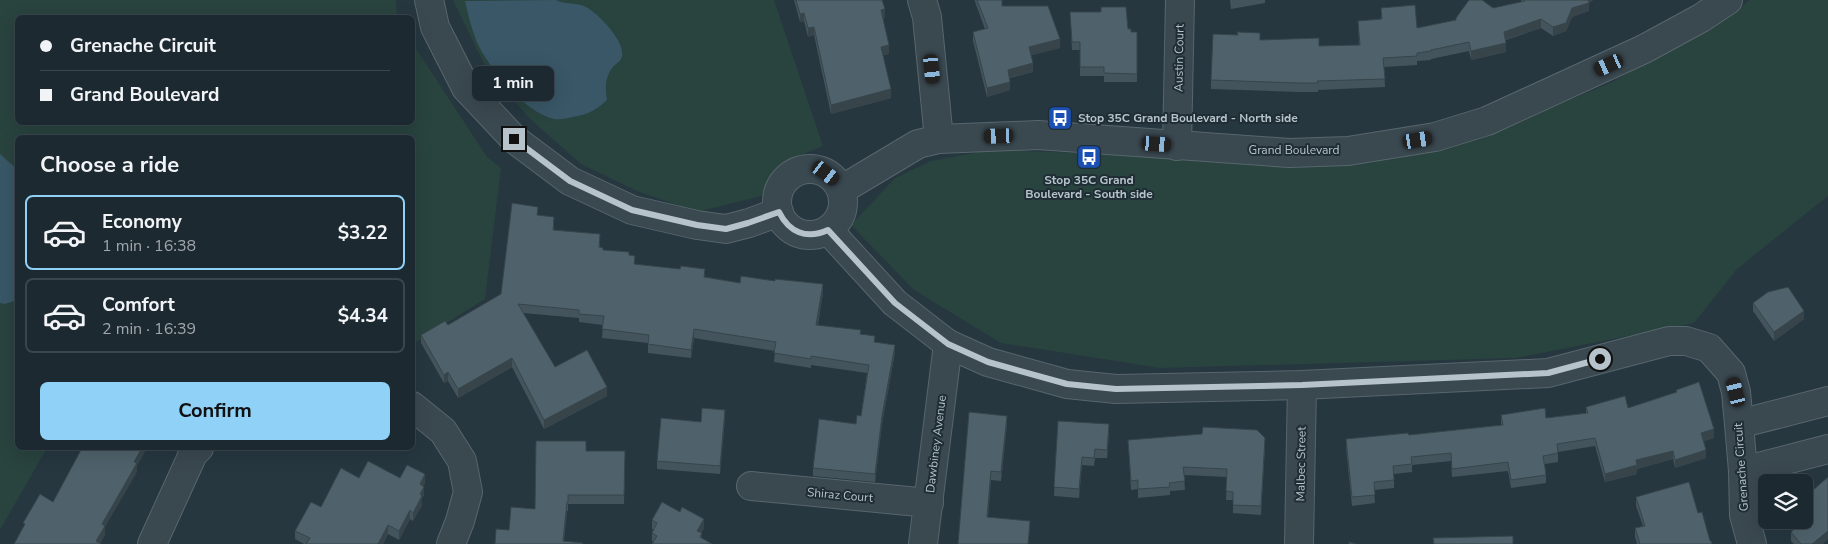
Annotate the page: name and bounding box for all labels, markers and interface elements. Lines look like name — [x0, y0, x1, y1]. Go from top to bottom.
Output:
street label: Austin Court — [1170, 23, 1188, 92]
text: Grenache Circuit — [70, 33, 216, 59]
car — [1592, 52, 1625, 78]
car — [922, 53, 941, 85]
callout: 1 min — [473, 66, 555, 102]
text: 1 min — [492, 72, 534, 94]
text: Grand Boulevard — [70, 82, 219, 108]
bus stop icon: Stop 35C Grand Boulevard - North side — [1047, 105, 1073, 131]
place label: Stop 35C Grand Boulevard - North side — [1078, 110, 1298, 126]
route end — [503, 128, 525, 150]
car — [983, 128, 1014, 144]
car — [1402, 130, 1433, 150]
car — [1141, 135, 1172, 153]
street label: Grand Boulevard — [1248, 142, 1340, 158]
bus stop icon: Stop 35C Grand Boulevard - South side — [1076, 144, 1102, 170]
text: Choose a ride — [40, 150, 179, 180]
car — [809, 158, 842, 188]
place label: Stop 35C Grand Boulevard - South side — [1025, 172, 1153, 202]
text: Economy — [102, 209, 182, 235]
icon: car — [42, 210, 87, 255]
text: $3.22 — [338, 220, 388, 246]
text: 1 min · 16:38 — [102, 235, 196, 257]
text: Comfort — [102, 292, 175, 318]
icon: car — [42, 293, 87, 338]
text: $4.34 — [338, 303, 388, 329]
text: 2 min · 16:39 — [102, 318, 196, 340]
route start — [1589, 348, 1611, 370]
car — [1725, 376, 1746, 408]
button: Confirm — [40, 382, 390, 440]
street label: Dawbiney Avenue — [922, 394, 950, 494]
street label: Grenache Circuit — [1730, 421, 1752, 512]
street label: Malbec Street — [1292, 426, 1310, 502]
map controls — [1758, 474, 1813, 529]
button: layers — [1758, 474, 1813, 529]
street label: Shiraz Court — [806, 484, 874, 506]

